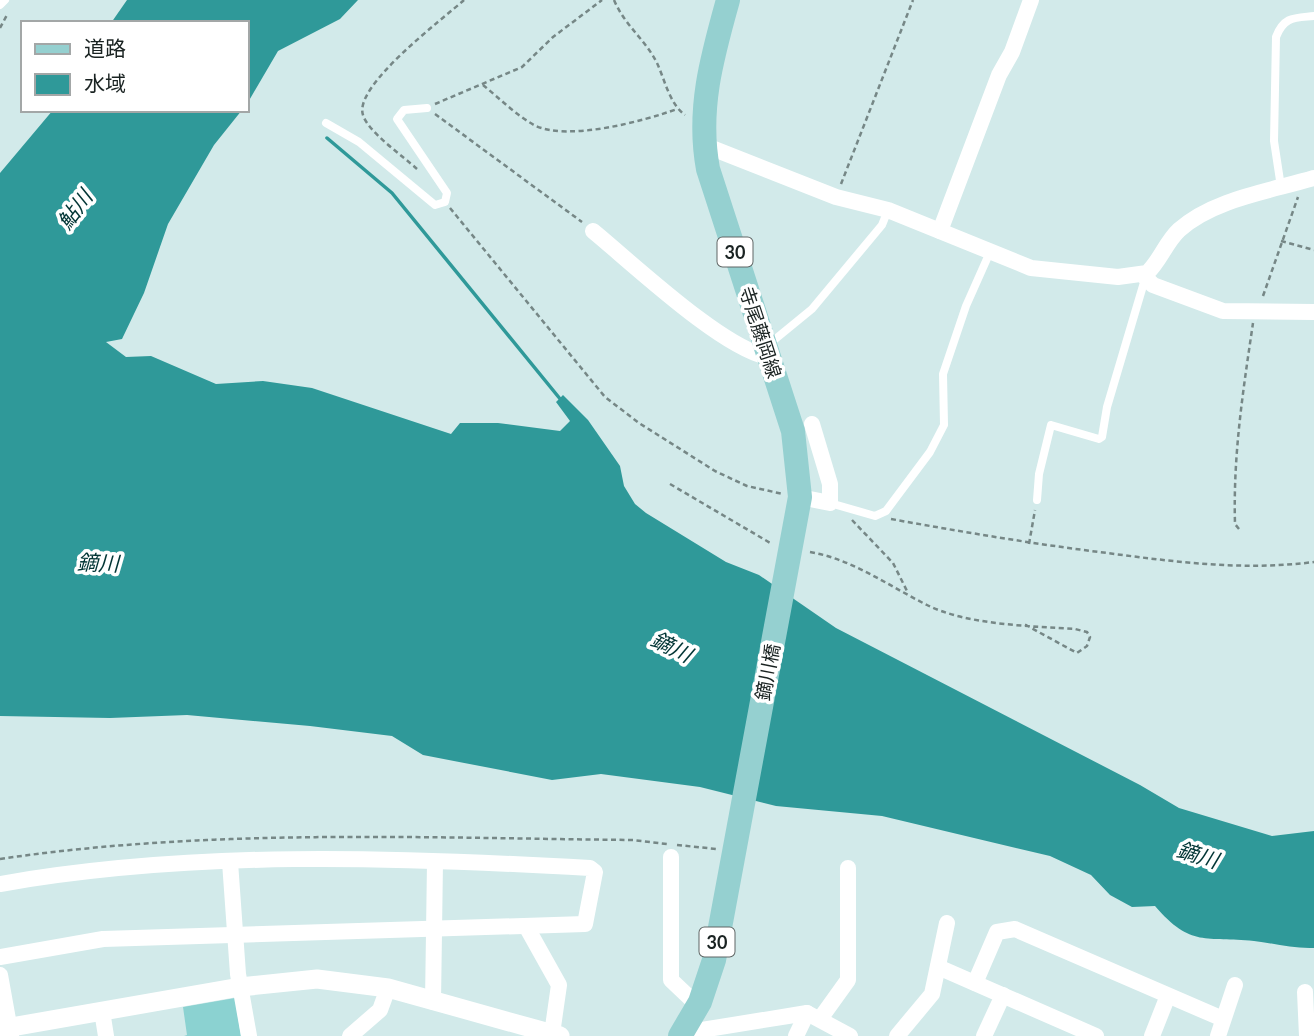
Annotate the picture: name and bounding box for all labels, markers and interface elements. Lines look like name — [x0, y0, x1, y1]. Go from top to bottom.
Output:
legend — [21, 21, 248, 112]
text: 道路 — [84, 35, 126, 60]
text: 水域 — [84, 70, 126, 95]
water label: 鮎川 — [51, 183, 98, 233]
road number: 30 — [718, 238, 752, 266]
street label: 寺尾藤岡線 — [735, 283, 787, 381]
water label: 鏑川 — [77, 549, 121, 575]
water label: 鏑川 — [648, 626, 698, 667]
street label: 鏑川橋 — [750, 642, 784, 702]
water label: 鏑川 — [1174, 836, 1224, 873]
road number: 30 — [700, 928, 734, 957]

